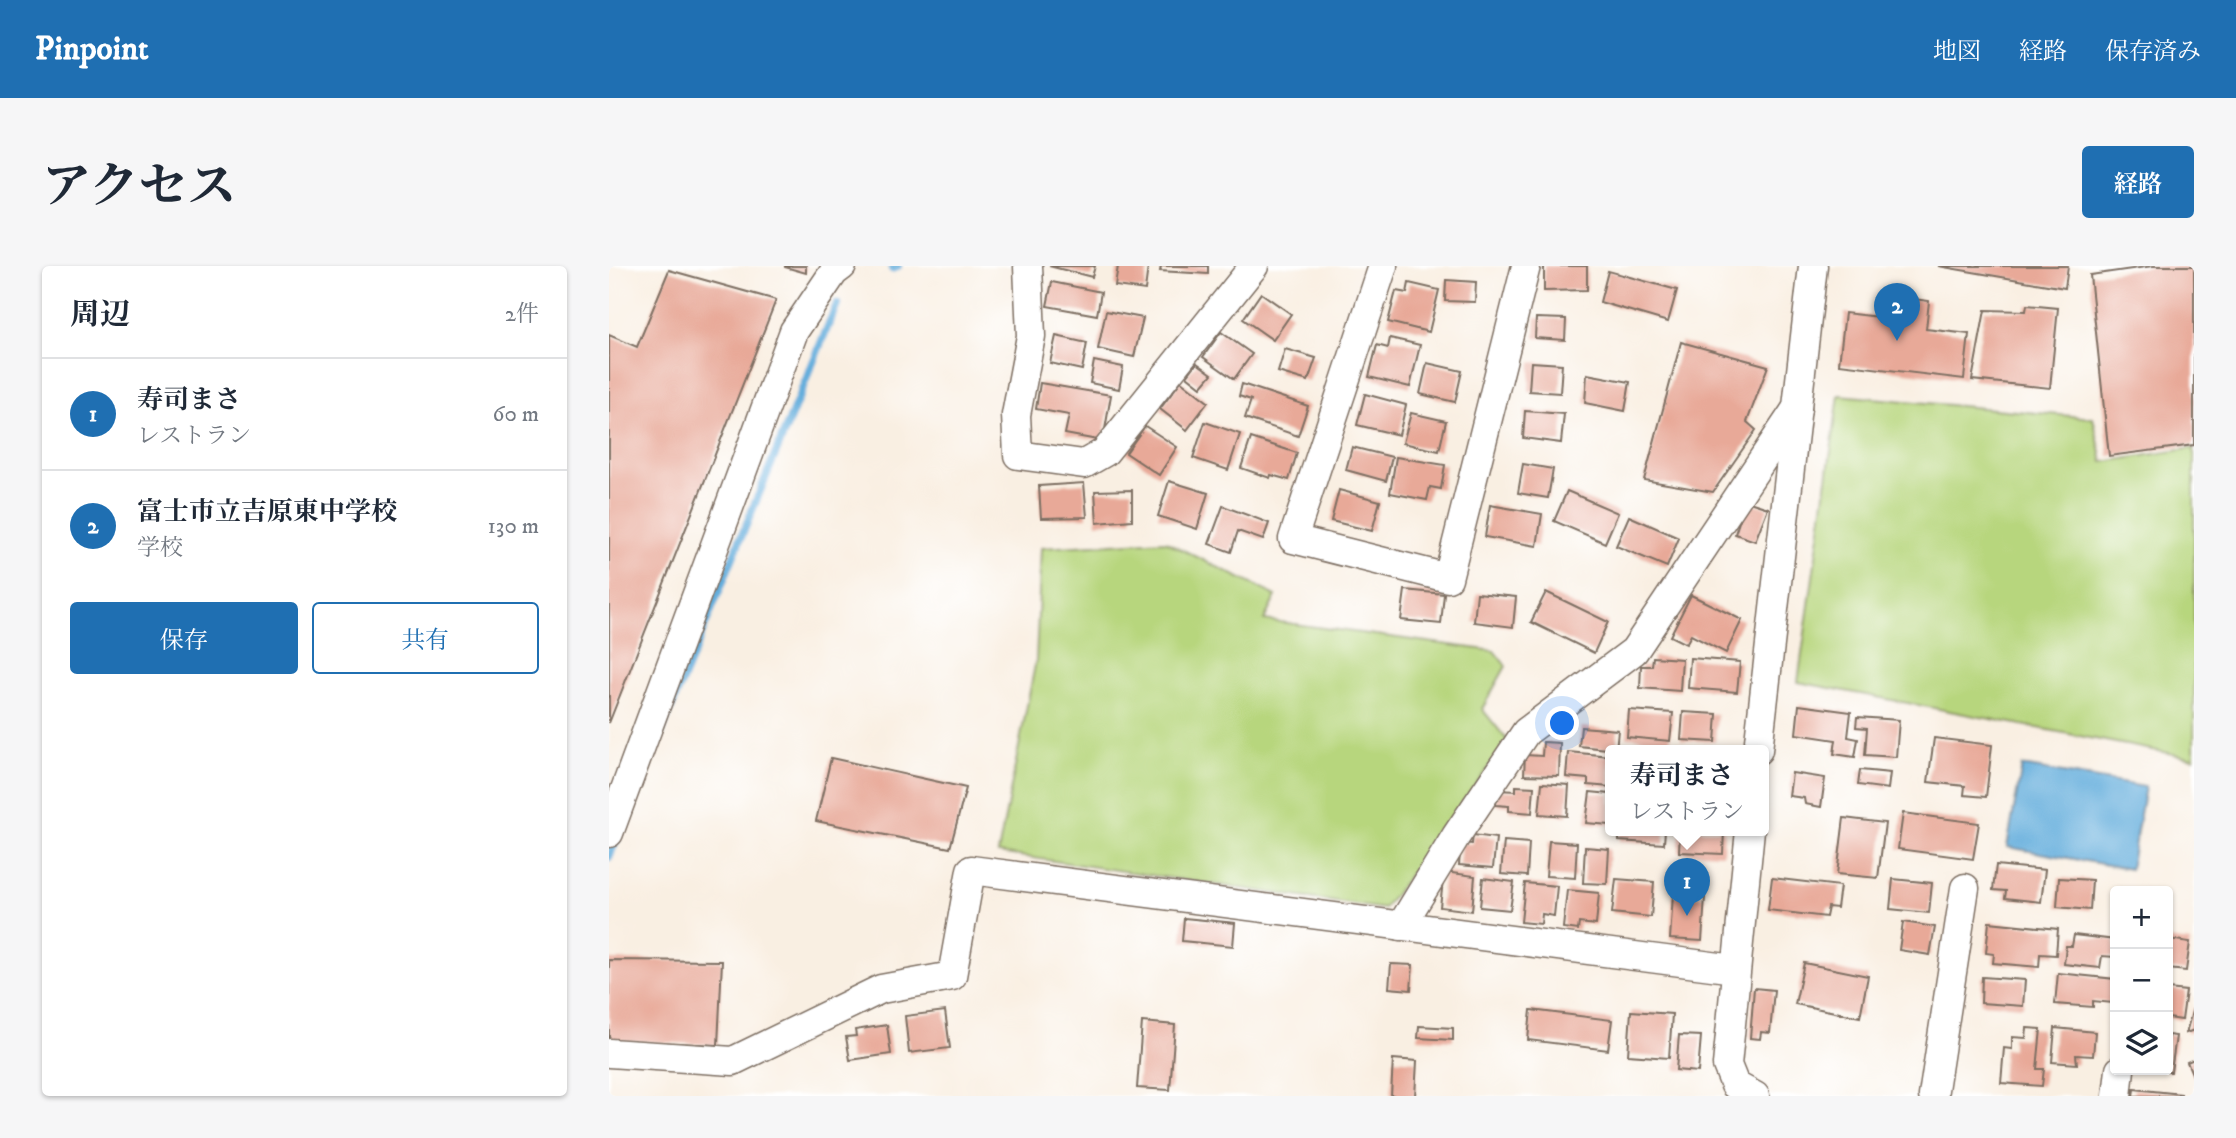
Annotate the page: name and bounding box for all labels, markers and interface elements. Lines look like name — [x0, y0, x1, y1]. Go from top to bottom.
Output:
text: Pinpoint — [35, 29, 149, 70]
text: 地図 — [1933, 37, 1981, 67]
text: 経路 — [2019, 37, 2067, 67]
text: 保存済み — [2105, 37, 2201, 67]
button: 経路 — [2082, 146, 2194, 218]
text: アクセス — [42, 157, 237, 219]
pin: 2 — [1874, 283, 1920, 341]
text: 周辺 — [70, 297, 130, 334]
text: 2件 — [505, 300, 539, 329]
text: 寿司まさ — [137, 384, 241, 417]
text: 1 — [89, 400, 97, 429]
text: 60 m — [492, 400, 539, 429]
text: レストラン — [137, 422, 251, 451]
text: 富士市立吉原東中学校 — [137, 496, 397, 529]
text: 2 — [87, 512, 99, 541]
text: 130 m — [487, 512, 539, 541]
text: 学校 — [137, 534, 183, 563]
button: 保存 — [70, 602, 298, 674]
button: 共有 — [312, 602, 539, 674]
your location — [1545, 706, 1579, 740]
popup — [1605, 745, 1769, 836]
text: 寿司まさ — [1630, 760, 1734, 793]
text: レストラン — [1630, 798, 1744, 827]
pin: 1 — [1664, 858, 1710, 916]
map controls — [2110, 886, 2173, 1075]
button: + — [2110, 886, 2173, 949]
button: − — [2110, 949, 2173, 1012]
button: layers — [2110, 1012, 2173, 1075]

